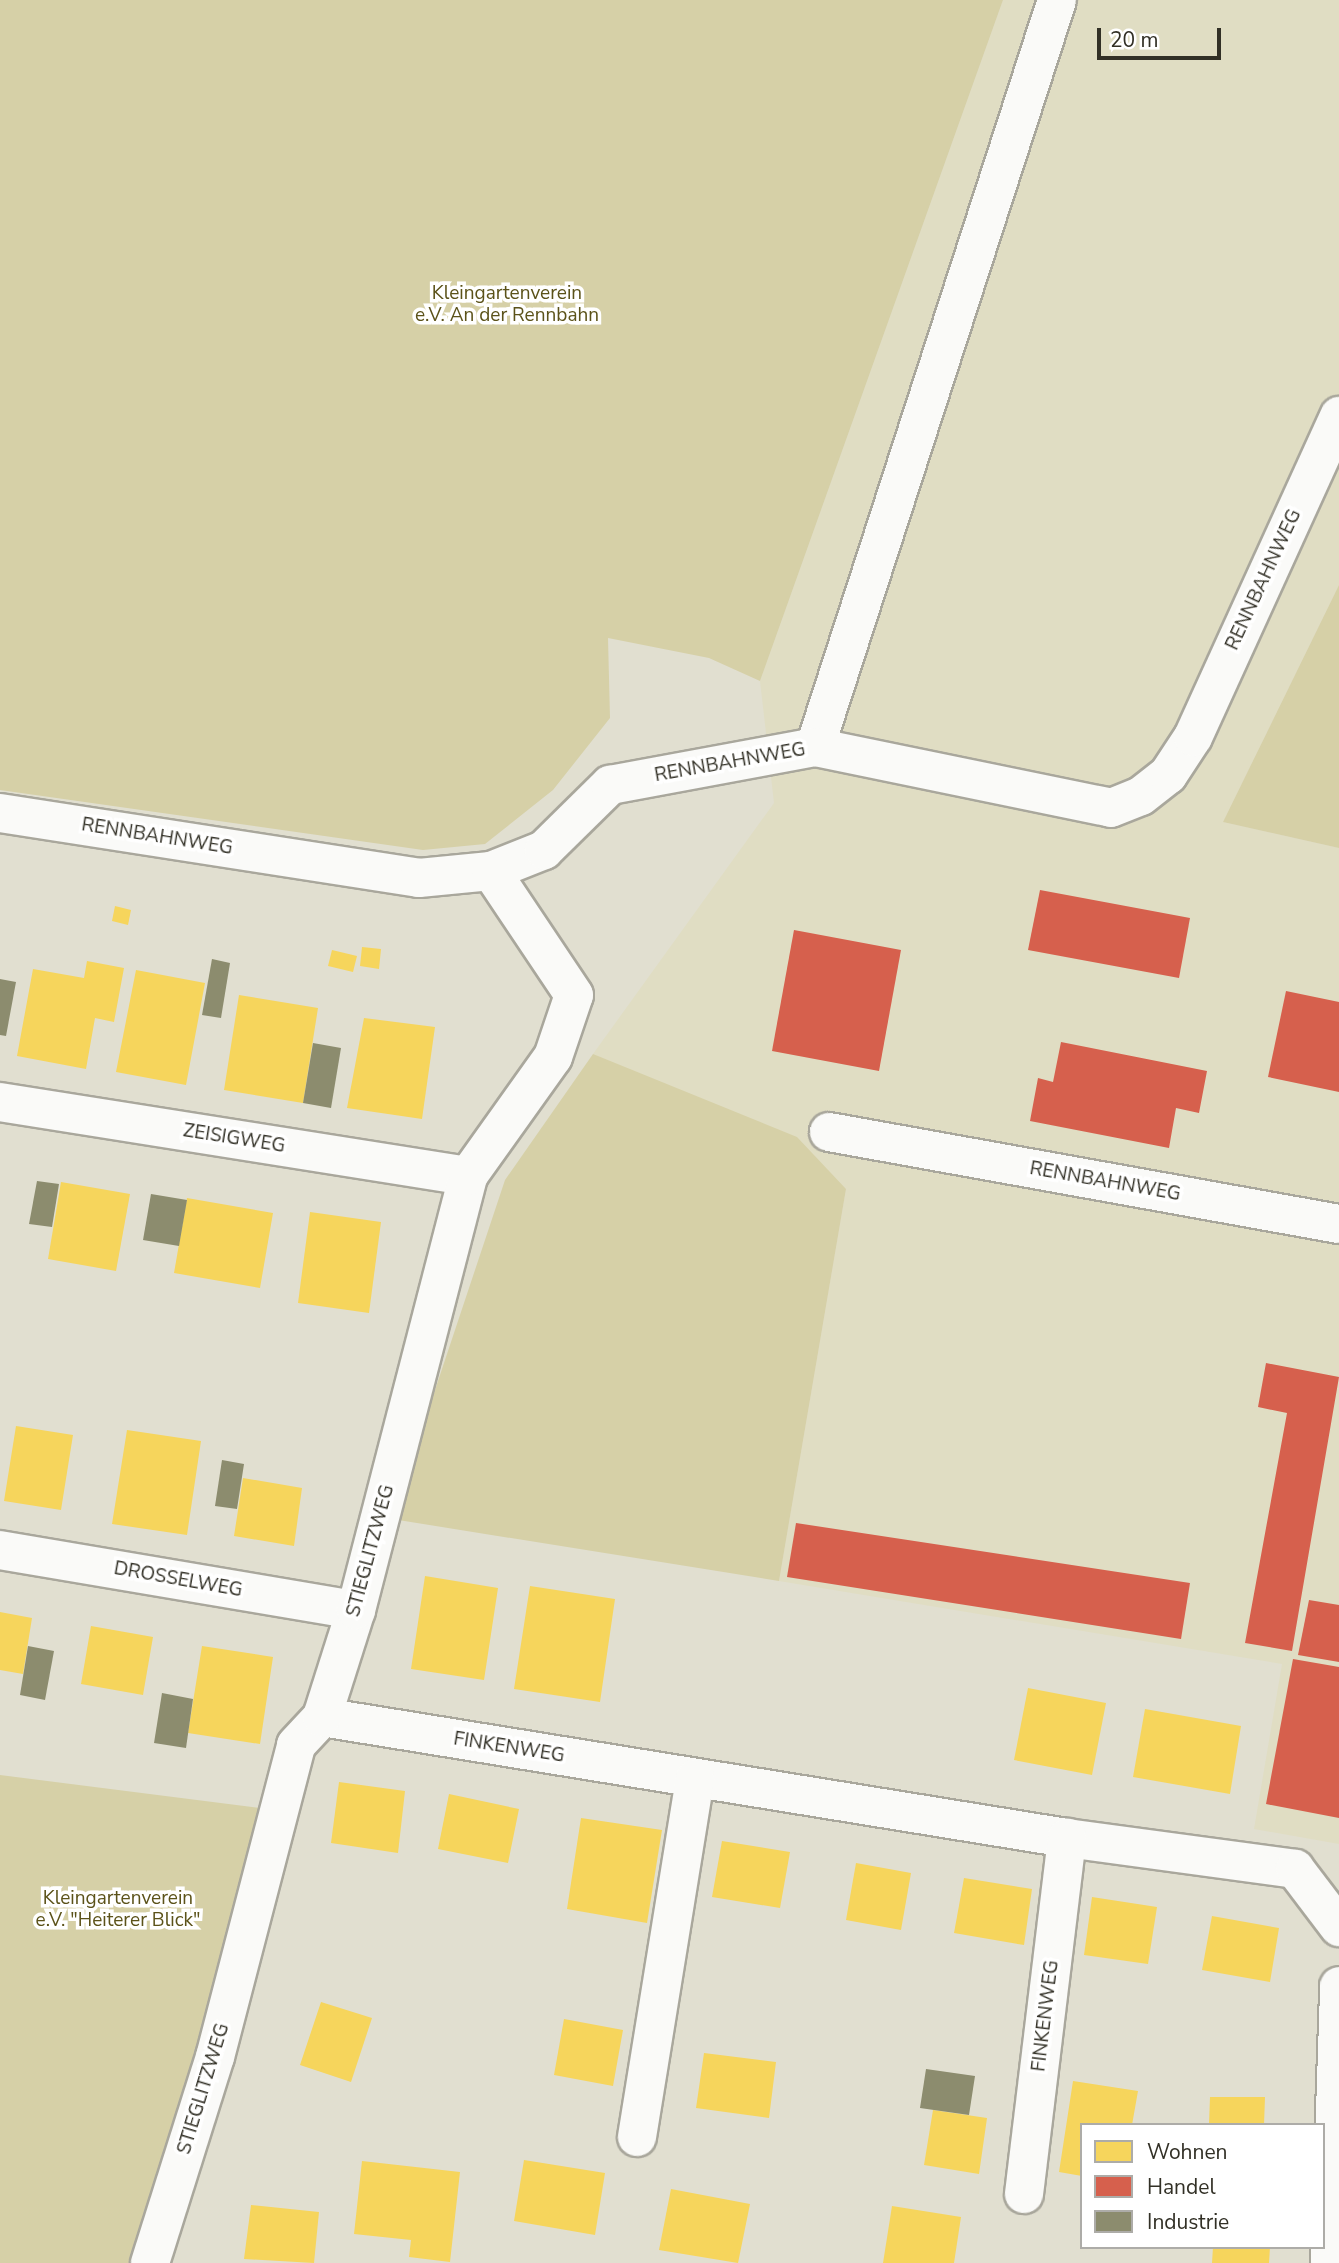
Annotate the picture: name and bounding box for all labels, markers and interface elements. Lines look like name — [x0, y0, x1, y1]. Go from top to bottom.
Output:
scale bar — [1101, 14, 1225, 58]
text: 20 m — [1110, 26, 1159, 54]
park label: Kleingartenverein e.V. An der Rennbahn — [415, 283, 599, 327]
street label: RENNBAHNWEG — [1221, 506, 1307, 654]
street label: RENNBAHNWEG — [653, 739, 807, 787]
street label: RENNBAHNWEG — [80, 814, 234, 860]
street label: ZEISIGWEG — [181, 1120, 287, 1158]
street label: RENNBAHNWEG — [1028, 1158, 1182, 1206]
street label: STIEGLITZWEG — [342, 1482, 400, 1620]
street label: DROSSELWEG — [112, 1557, 244, 1603]
street label: FINKENWEG — [452, 1728, 566, 1768]
park label: Kleingartenverein e.V. "Heiterer Blick" — [36, 1888, 200, 1932]
street label: FINKENWEG — [1028, 1959, 1064, 2073]
street label: STIEGLITZWEG — [173, 2021, 235, 2157]
legend — [1080, 2123, 1325, 2249]
text: Wohnen — [1147, 2138, 1228, 2166]
text: Handel — [1147, 2173, 1216, 2201]
text: Industrie — [1147, 2208, 1229, 2236]

